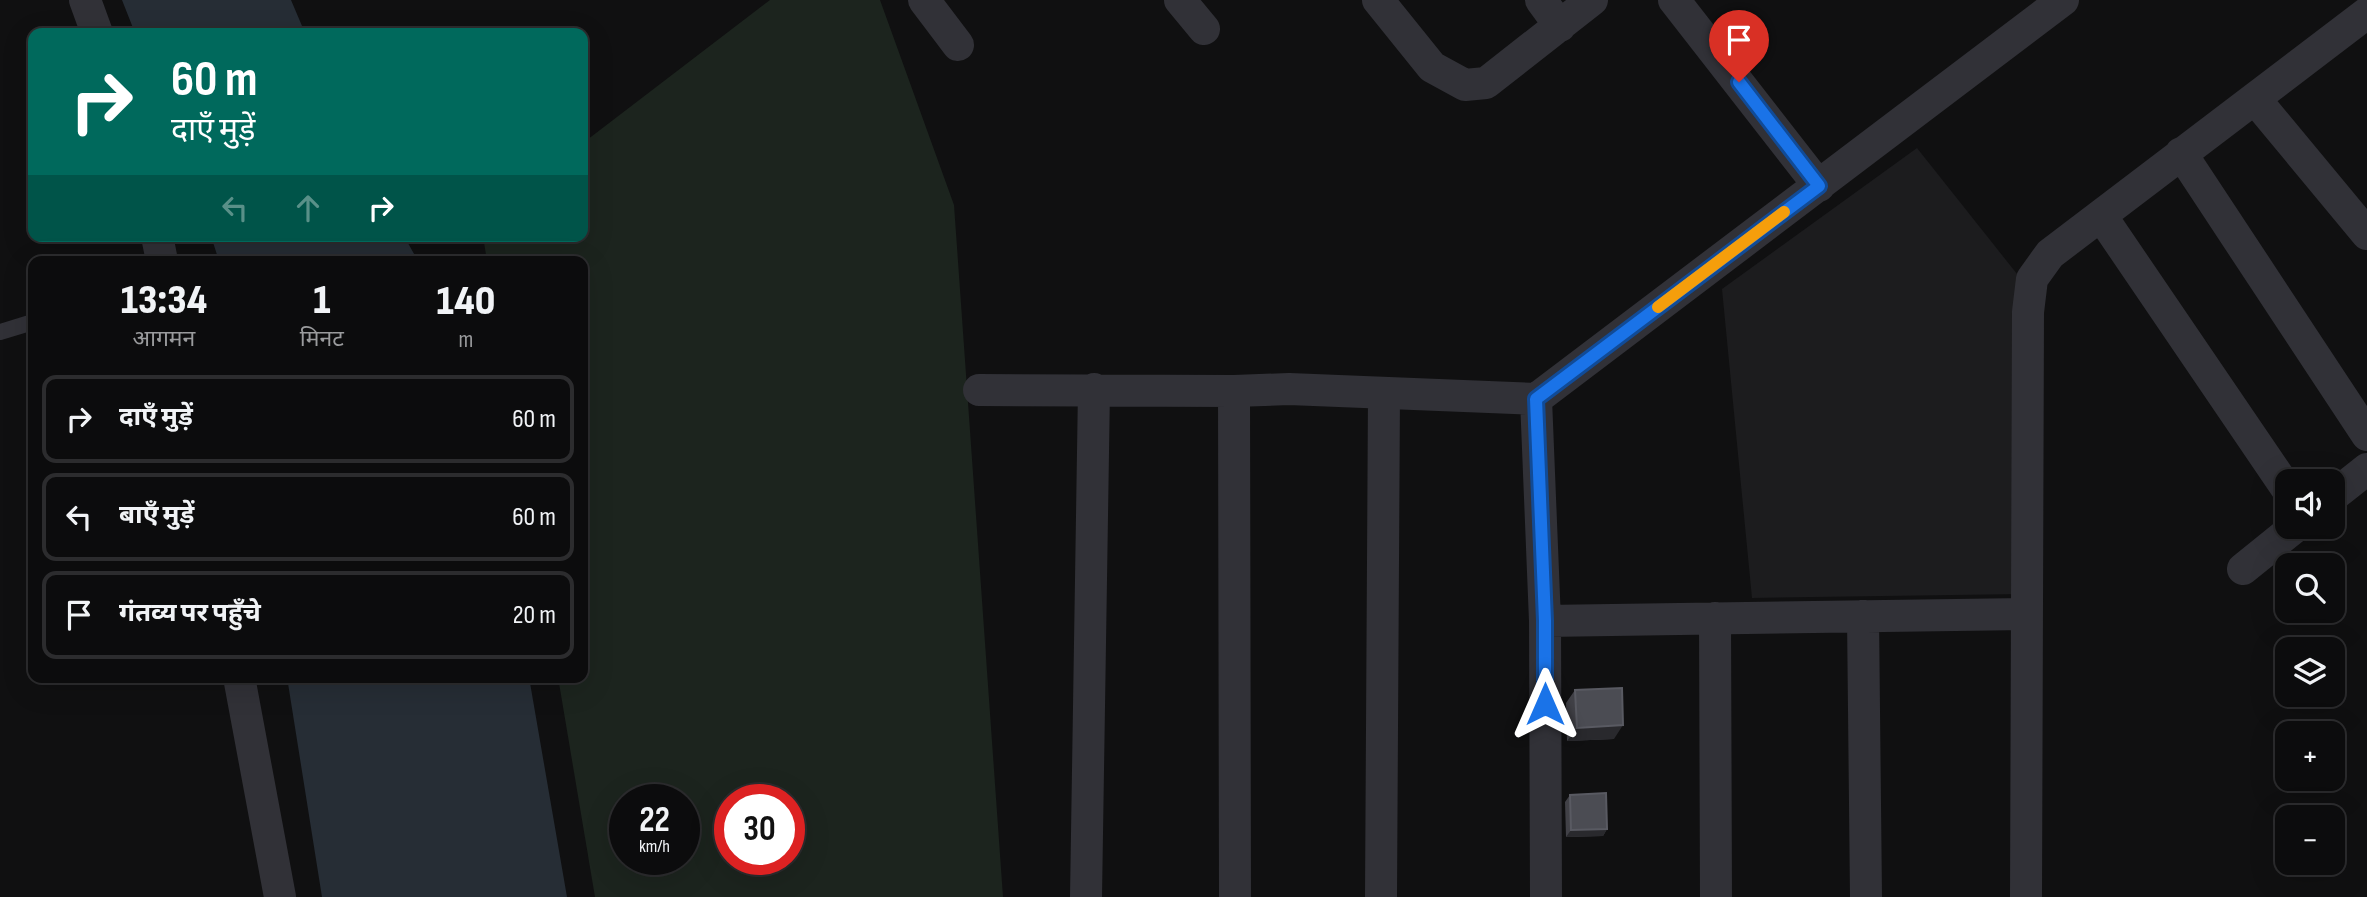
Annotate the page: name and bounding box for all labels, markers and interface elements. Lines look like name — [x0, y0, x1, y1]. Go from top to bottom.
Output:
pin — [1709, 10, 1769, 82]
icon: arrive — [1720, 21, 1758, 59]
text: 60 m — [171, 51, 258, 110]
icon: right — [56, 56, 147, 147]
text: दाएँ मुड़ें — [171, 111, 255, 150]
icon: left — [216, 189, 254, 227]
icon: ahead — [289, 189, 327, 227]
icon: right — [362, 189, 400, 227]
text: 13:34 — [121, 275, 207, 326]
text: 1 — [313, 275, 330, 326]
text: 140 — [437, 276, 495, 327]
text: आगमन — [132, 325, 195, 353]
text: मिनट — [300, 325, 344, 353]
text: m — [459, 326, 473, 354]
icon: right — [60, 400, 98, 438]
text: दाएँ मुड़ें — [119, 402, 193, 433]
text: 60 m — [512, 404, 556, 435]
map controls — [2275, 469, 2345, 875]
button: sound — [2275, 469, 2345, 539]
icon: left — [60, 498, 98, 536]
text: बाएँ मुड़ें — [119, 500, 194, 531]
text: 60 m — [512, 502, 556, 533]
button: search — [2275, 553, 2345, 623]
icon: arrive — [60, 596, 98, 634]
text: गंतव्य पर पहुँचे — [119, 598, 261, 629]
text: 20 m — [513, 600, 556, 631]
button: layers — [2275, 637, 2345, 707]
position arrow — [1508, 667, 1582, 741]
button: + — [2275, 721, 2345, 791]
speed limit sign: 30 — [714, 784, 805, 875]
text: 22 — [639, 799, 670, 842]
button: − — [2275, 805, 2345, 875]
text: km/h — [639, 836, 670, 857]

